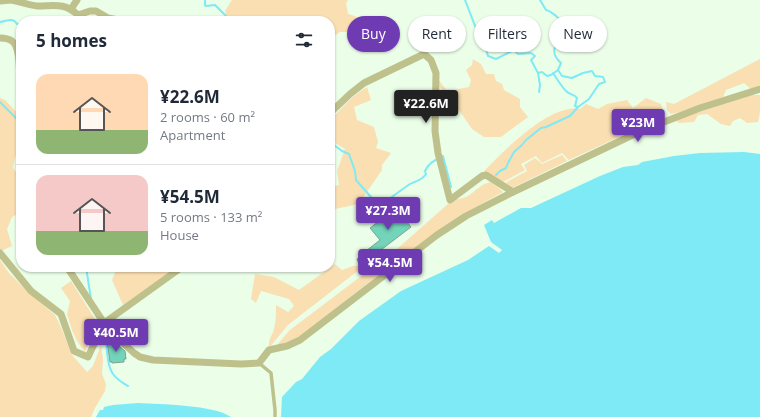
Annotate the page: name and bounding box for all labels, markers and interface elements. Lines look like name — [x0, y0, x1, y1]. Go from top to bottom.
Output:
chip: Buy — [347, 16, 400, 52]
chip: Rent — [408, 16, 466, 52]
chip: Filters — [474, 16, 541, 52]
chip: New — [549, 16, 607, 52]
text: 5 homes — [36, 29, 107, 52]
icon: filters — [293, 29, 315, 51]
text: ¥22.6M — [160, 85, 220, 108]
icon: home — [68, 90, 116, 138]
pin: ¥22.6M — [393, 90, 459, 124]
text: ¥22.6M — [403, 94, 449, 112]
text: 2 rooms · 60 m² — [160, 108, 255, 126]
pin: ¥23M — [614, 109, 662, 143]
text: ¥23M — [621, 113, 655, 131]
text: Apartment — [160, 126, 225, 144]
text: ¥54.5M — [160, 185, 220, 208]
icon: home — [68, 191, 116, 239]
pin: ¥27.3M — [355, 197, 421, 231]
text: ¥27.3M — [365, 201, 411, 219]
text: 5 rooms · 133 m² — [160, 208, 262, 226]
text: House — [160, 226, 199, 244]
pin: ¥54.5M — [357, 249, 423, 283]
text: ¥54.5M — [367, 253, 413, 271]
pin: ¥40.5M — [83, 319, 149, 353]
text: ¥40.5M — [93, 323, 139, 341]

